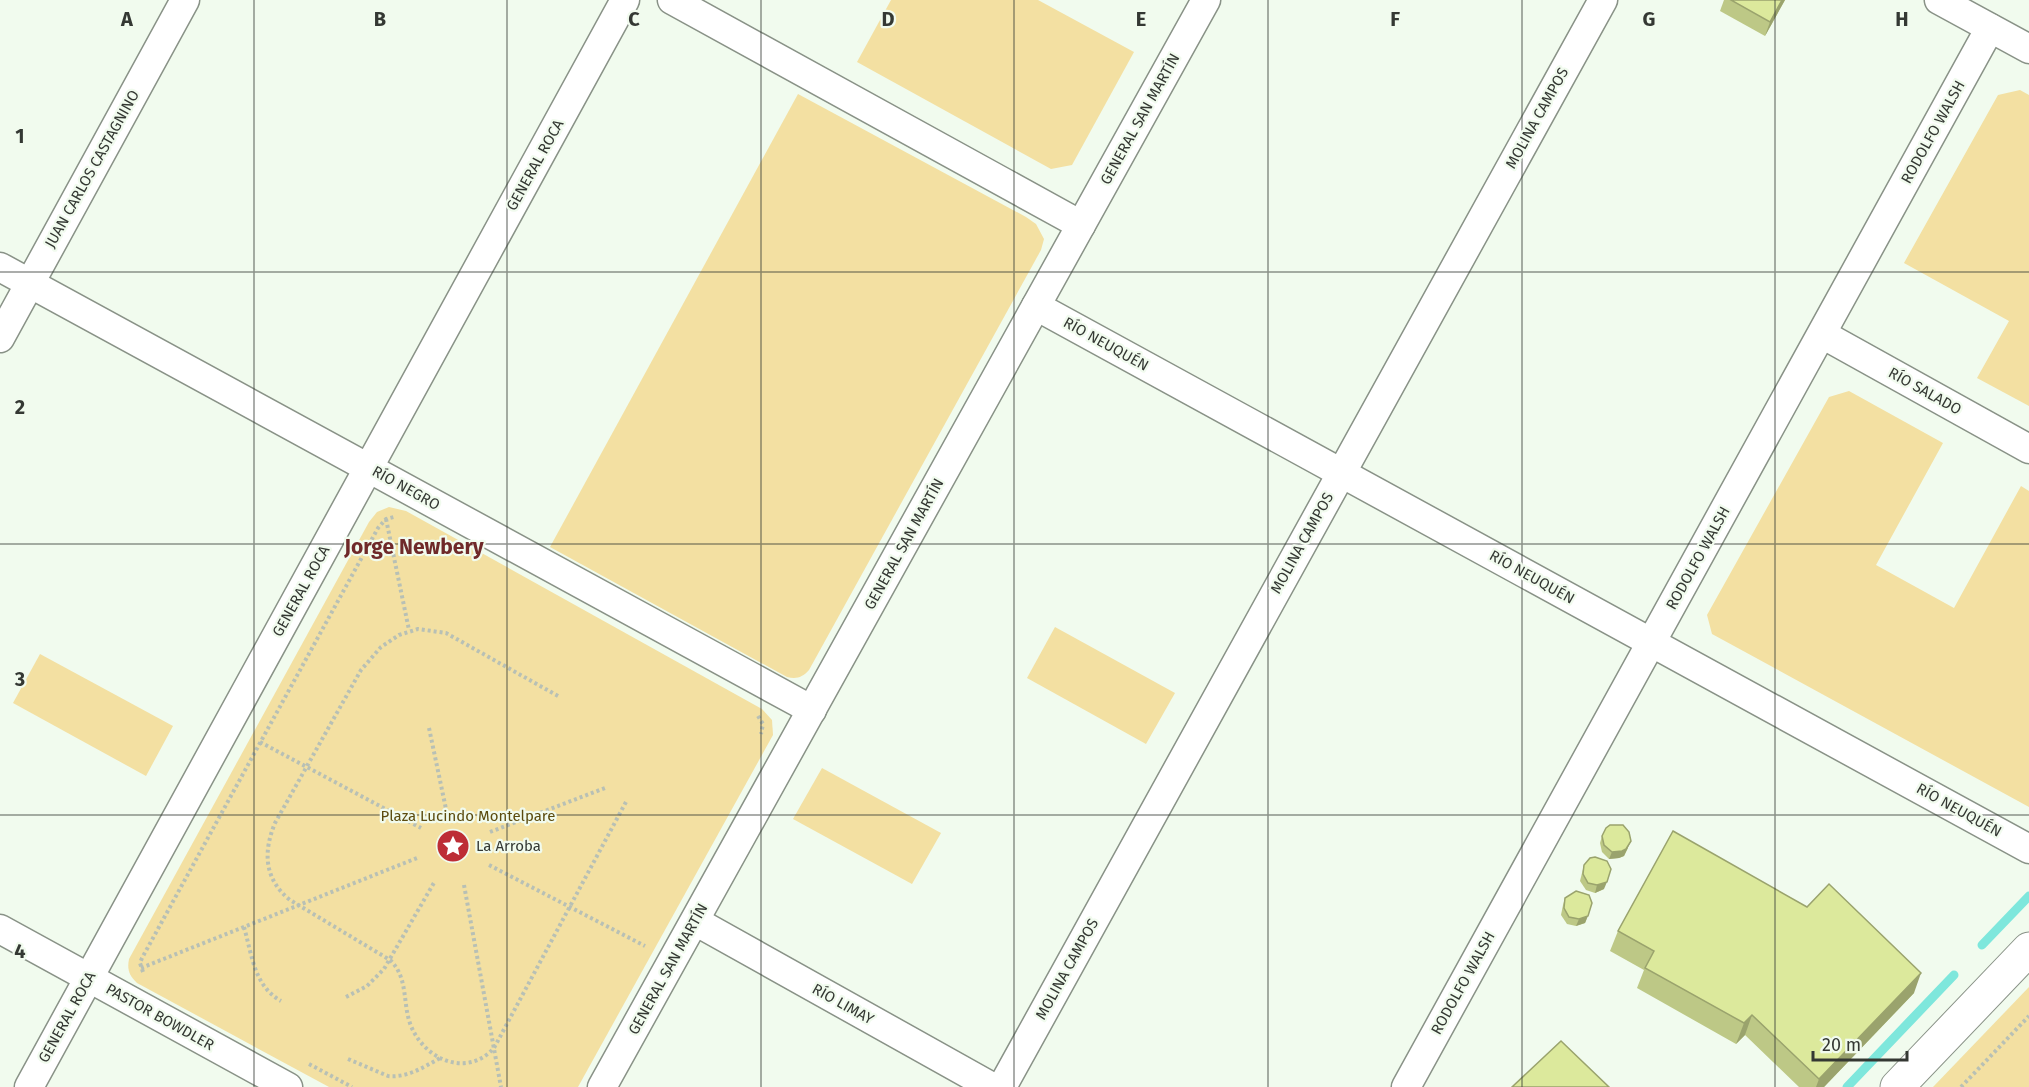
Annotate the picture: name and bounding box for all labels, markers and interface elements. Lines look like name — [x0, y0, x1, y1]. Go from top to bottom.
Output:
text: A — [120, 7, 134, 31]
text: B — [374, 7, 386, 31]
text: C — [628, 7, 640, 31]
text: D — [881, 7, 895, 31]
text: E — [1136, 7, 1146, 31]
text: F — [1390, 7, 1400, 31]
text: G — [1643, 7, 1655, 31]
text: H — [1895, 7, 1909, 31]
street label: GENERAL SAN MARTÍN — [1096, 50, 1184, 188]
street label: MOLINA CAMPOS — [1502, 64, 1572, 172]
street label: RODOLFO WALSH — [1897, 77, 1969, 187]
street label: JUAN CARLOS CASTAGNINO — [41, 87, 143, 251]
street label: GENERAL ROCA — [503, 116, 568, 214]
text: 1 — [15, 124, 25, 148]
street label: RÍO NEUQUÉN — [1060, 313, 1152, 375]
street label: RÍO SALADO — [1885, 364, 1965, 418]
text: 2 — [15, 395, 25, 419]
street label: RÍO NEGRO — [369, 462, 443, 514]
street label: GENERAL SAN MARTÍN — [860, 475, 948, 613]
street label: MOLINA CAMPOS — [1267, 489, 1337, 597]
street label: RODOLFO WALSH — [1662, 503, 1734, 613]
district label: Jorge Newbery — [343, 534, 484, 560]
street label: GENERAL ROCA — [269, 542, 334, 640]
street label: RÍO NEUQUÉN — [1486, 546, 1578, 608]
text: 3 — [14, 667, 25, 691]
street label: RÍO NEUQUÉN — [1913, 779, 2005, 841]
park label: Plaza Lucindo Montelpare — [381, 807, 555, 825]
place icon: La Arroba — [435, 828, 471, 864]
place label: La Arroba — [476, 837, 541, 855]
street label: GENERAL SAN MARTÍN — [624, 900, 712, 1038]
street label: MOLINA CAMPOS — [1032, 915, 1102, 1023]
street label: RODOLFO WALSH — [1427, 928, 1499, 1038]
text: 4 — [14, 939, 26, 963]
street label: GENERAL ROCA — [35, 968, 100, 1066]
street label: PASTOR BOWDLER — [103, 980, 217, 1054]
street label: RÍO LIMAY — [809, 980, 878, 1029]
scale bar — [1813, 1024, 1908, 1062]
text: 20 m — [1822, 1034, 1861, 1056]

